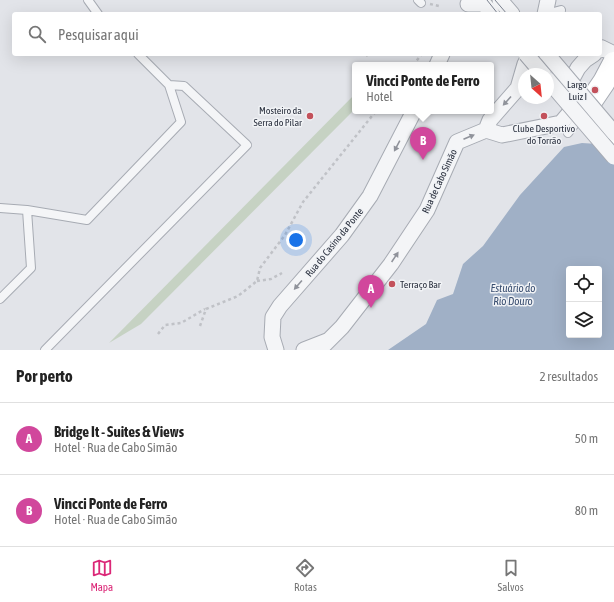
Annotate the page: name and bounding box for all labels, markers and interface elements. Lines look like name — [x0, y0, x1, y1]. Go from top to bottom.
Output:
search box — [12, 12, 602, 56]
icon: search — [26, 23, 48, 45]
text: Pesquisar aqui — [58, 26, 139, 43]
popup — [352, 62, 494, 114]
north arrow — [518, 68, 554, 104]
text: Vincci Ponte de Ferro — [366, 72, 480, 89]
place label: Largo Luiz I — [567, 79, 587, 102]
marker: Largo Luiz I — [590, 85, 600, 95]
text: Hotel — [366, 89, 393, 104]
one-way arrow — [503, 95, 512, 106]
place label: Mosteiro da Serra do Pilar — [253, 105, 303, 128]
marker: Mosteiro da Serra do Pilar — [305, 111, 315, 121]
marker: Clube Desportivo do Torrão — [539, 111, 549, 121]
place label: Clube Desportivo do Torrão — [513, 123, 576, 146]
pin: B — [410, 127, 436, 160]
one-way arrow — [464, 134, 476, 140]
one-way arrow — [393, 140, 400, 152]
street label: Rua de Cabo Simão — [420, 147, 459, 215]
street label: Rua do Casino da Ponte — [303, 205, 366, 279]
your location — [286, 230, 306, 250]
one-way arrow — [392, 251, 399, 263]
map controls — [566, 266, 602, 338]
button: locate — [566, 266, 602, 302]
pin: A — [358, 275, 384, 308]
marker: Terraço Bar — [387, 279, 397, 289]
place label: Terraço Bar — [400, 279, 442, 290]
one-way arrow — [293, 280, 302, 291]
water label: Estuário do Rio Douro — [490, 282, 536, 307]
button: layers — [566, 302, 602, 338]
text: Por perto — [16, 366, 73, 386]
text: 2 resultados — [539, 369, 598, 384]
text: Bridge It - Suites & Views — [54, 423, 184, 440]
text: A — [26, 431, 32, 446]
text: 50 m — [575, 431, 598, 446]
text: Hotel · Rua de Cabo Simão — [54, 440, 177, 455]
text: Vincci Ponte de Ferro — [54, 495, 168, 512]
text: B — [26, 503, 32, 518]
text: 80 m — [575, 503, 598, 518]
text: Hotel · Rua de Cabo Simão — [54, 512, 177, 527]
tab: Mapa — [90, 557, 113, 593]
tab: Rotas — [294, 557, 317, 593]
tab: Salvos — [498, 557, 524, 593]

